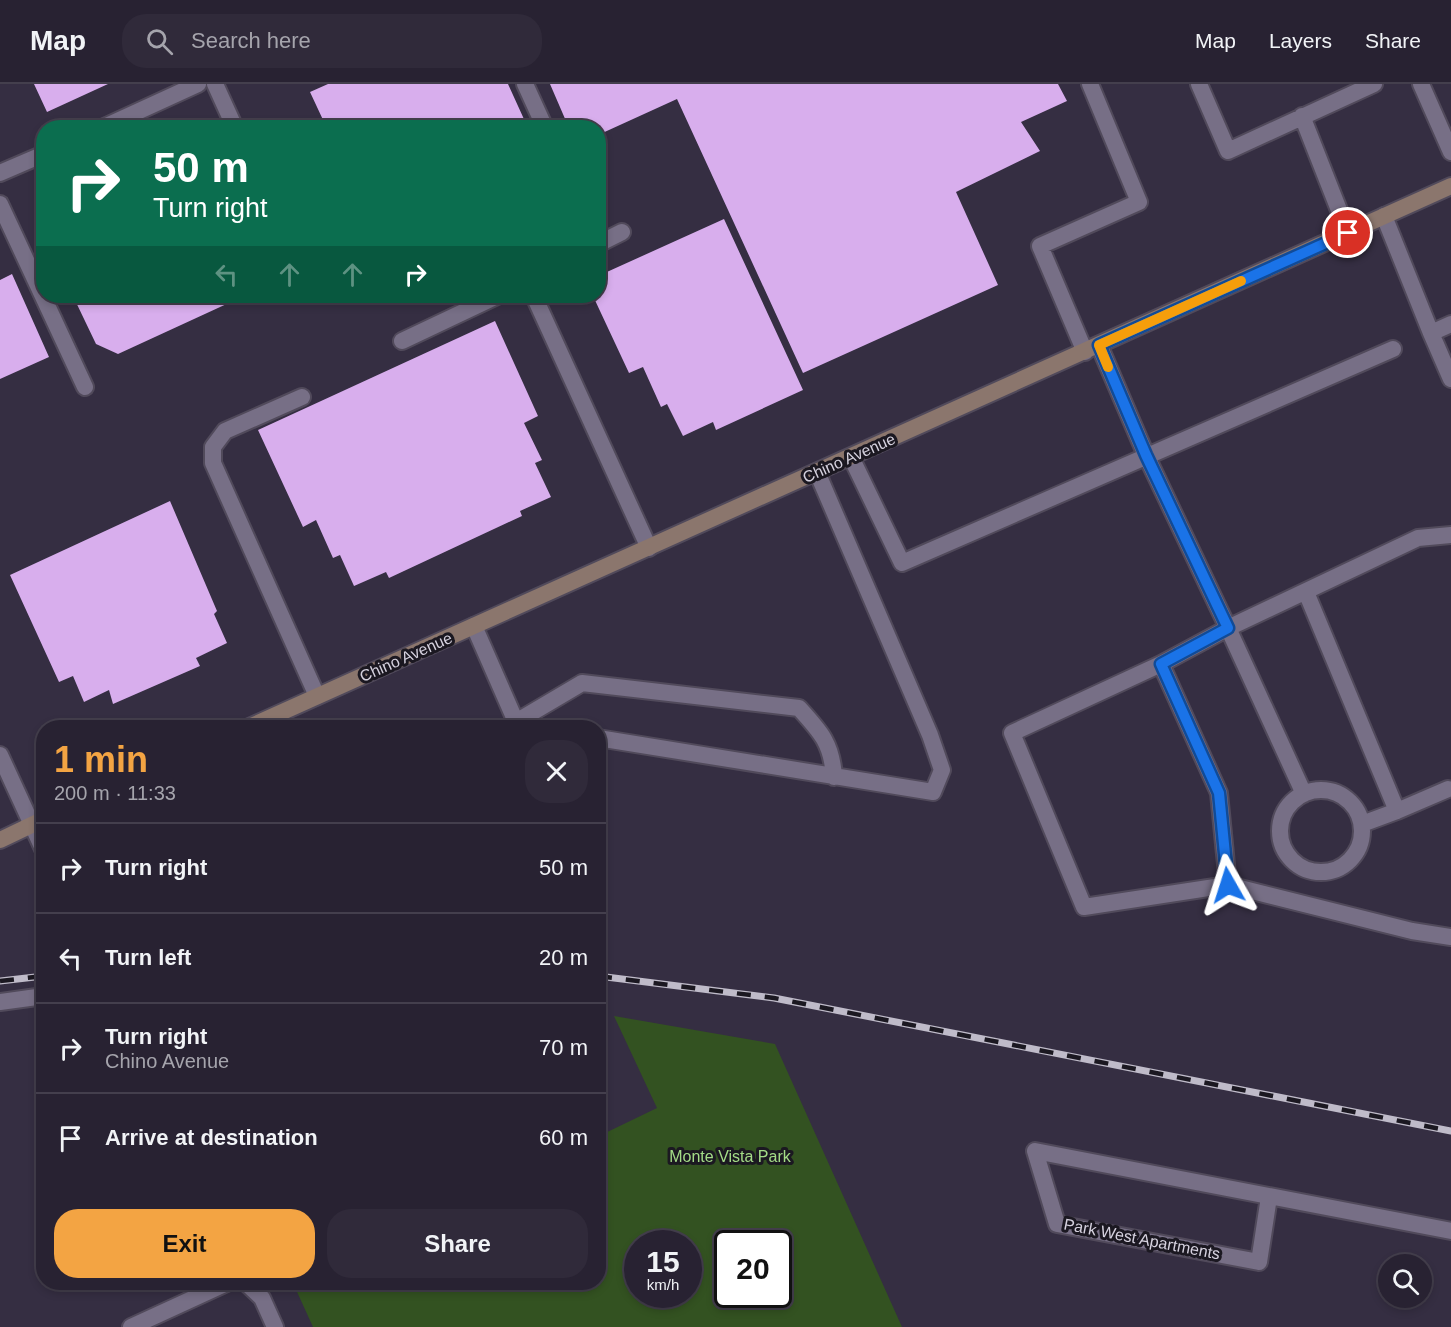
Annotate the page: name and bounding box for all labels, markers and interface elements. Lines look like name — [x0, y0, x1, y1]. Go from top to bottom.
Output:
search box — [122, 14, 542, 68]
text: Map — [30, 25, 86, 56]
icon: search — [143, 25, 176, 58]
text: Search here — [191, 28, 311, 53]
text: Map — [1195, 29, 1236, 52]
text: Layers — [1269, 29, 1332, 52]
text: Share — [1365, 29, 1421, 52]
icon: right — [54, 144, 132, 222]
text: 50 m — [153, 144, 249, 191]
text: Turn right — [153, 193, 268, 223]
pin — [1322, 207, 1373, 258]
icon: arrive — [1331, 216, 1364, 249]
icon: left — [210, 258, 243, 291]
icon: ahead — [273, 258, 306, 291]
icon: ahead — [336, 258, 369, 291]
icon: right — [399, 258, 432, 291]
street label: Chino Avenue — [800, 430, 898, 486]
street label: Chino Avenue — [357, 629, 455, 685]
text: 1 min — [54, 739, 148, 780]
button: close — [525, 740, 588, 803]
text: 200 m · 11:33 — [54, 782, 176, 804]
icon: right — [54, 852, 87, 885]
position arrow — [1196, 853, 1260, 917]
text: Turn right — [105, 855, 207, 880]
text: 50 m — [539, 855, 588, 880]
icon: left — [54, 942, 87, 975]
text: Turn left — [105, 945, 191, 970]
text: 20 m — [539, 945, 588, 970]
text: Turn right — [105, 1024, 207, 1049]
icon: right — [54, 1032, 87, 1065]
text: 70 m — [539, 1035, 588, 1060]
text: Chino Avenue — [105, 1050, 229, 1072]
icon: arrive — [54, 1122, 87, 1155]
text: Arrive at destination — [105, 1125, 318, 1150]
text: 60 m — [539, 1125, 588, 1150]
park label: Monte Vista Park — [669, 1148, 792, 1165]
button: Exit — [54, 1209, 315, 1278]
button: Share — [327, 1209, 588, 1278]
street label: Park West Apartments — [1062, 1215, 1222, 1263]
speed limit sign: 20 — [714, 1230, 792, 1308]
text: 15 — [646, 1245, 680, 1278]
map controls — [1378, 1254, 1432, 1308]
button: search — [1378, 1254, 1432, 1308]
text: km/h — [647, 1276, 679, 1293]

